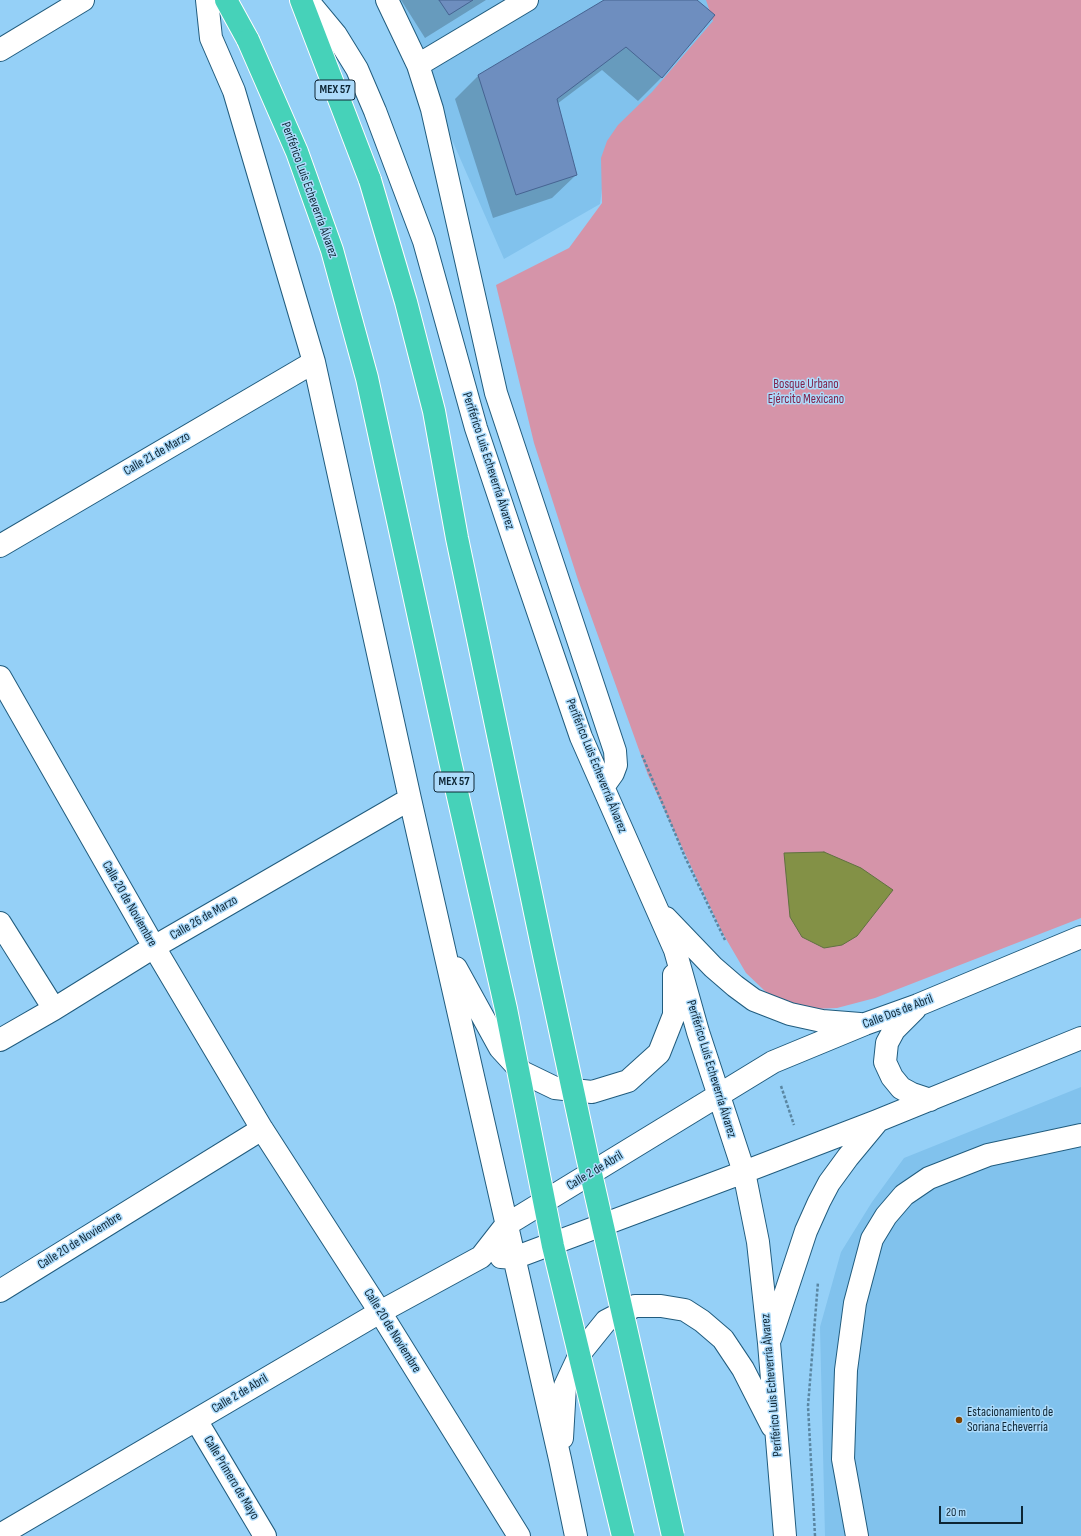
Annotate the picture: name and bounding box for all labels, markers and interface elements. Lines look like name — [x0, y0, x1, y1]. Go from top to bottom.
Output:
road number: MEX 57 — [315, 80, 355, 100]
street label: Periférico Luis Echeverría Álvarez — [277, 120, 341, 260]
park label: Bosque Urbano Ejército Mexicano — [768, 377, 844, 408]
street label: Periférico Luis Echeverría Álvarez — [458, 390, 518, 532]
street label: Calle 21 de Marzo — [121, 429, 193, 479]
street label: Periférico Luis Echeverría Álvarez — [562, 697, 630, 835]
road number: MEX 57 — [434, 772, 474, 792]
street label: Calle 20 de Noviembre — [98, 858, 160, 950]
street label: Calle 26 de Marzo — [167, 892, 241, 944]
street label: Calle Dos de Abril — [861, 991, 935, 1033]
street label: Periférico Luis Echeverría Álvarez — [683, 998, 739, 1140]
street label: Calle 2 de Abril — [564, 1148, 626, 1194]
street label: Calle 20 de Noviembre — [35, 1209, 125, 1273]
street label: Calle 20 de Noviembre — [360, 1286, 424, 1376]
street label: Periférico Luis Echeverría Álvarez — [758, 1313, 786, 1457]
street label: Calle 2 de Abril — [209, 1371, 271, 1417]
place label: Estacionamiento de Soriana Echeverría — [967, 1405, 1053, 1436]
marker: Estacionamiento de Soriana Echeverría — [954, 1415, 964, 1425]
street label: Calle Primero de Mayo — [200, 1433, 262, 1523]
scale bar — [941, 1498, 1025, 1524]
text: 20 m — [946, 1505, 966, 1520]

